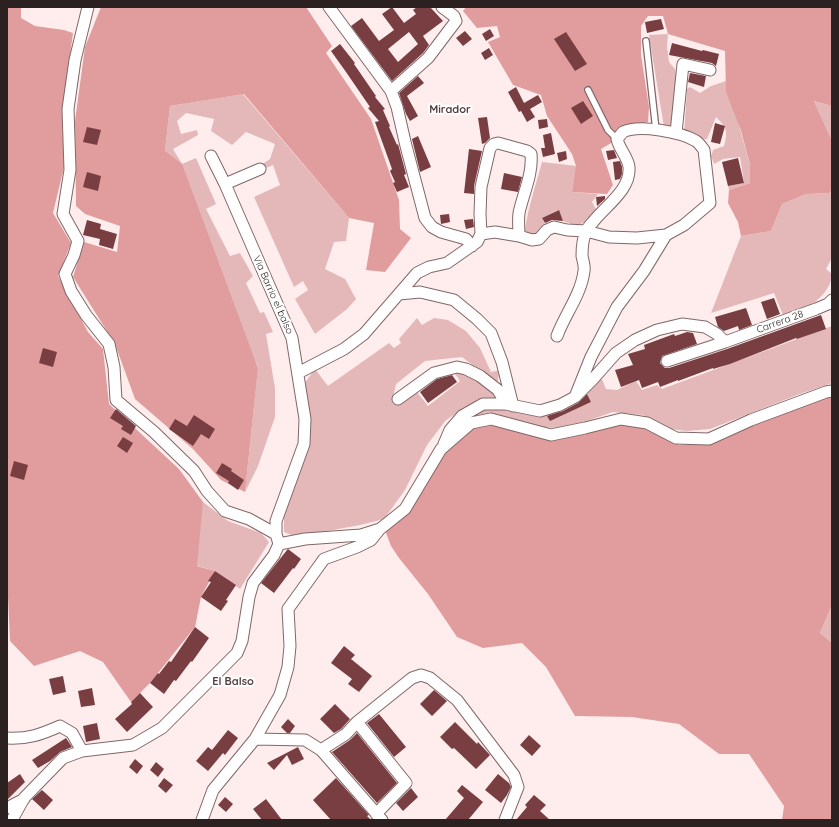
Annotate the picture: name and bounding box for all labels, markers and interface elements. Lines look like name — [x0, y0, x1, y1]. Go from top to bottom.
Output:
district label: Mirador — [429, 103, 471, 117]
street label: Via Barrio el balso — [250, 254, 296, 336]
street label: Carrera 28 — [755, 308, 805, 336]
district label: El Balso — [212, 675, 254, 689]

